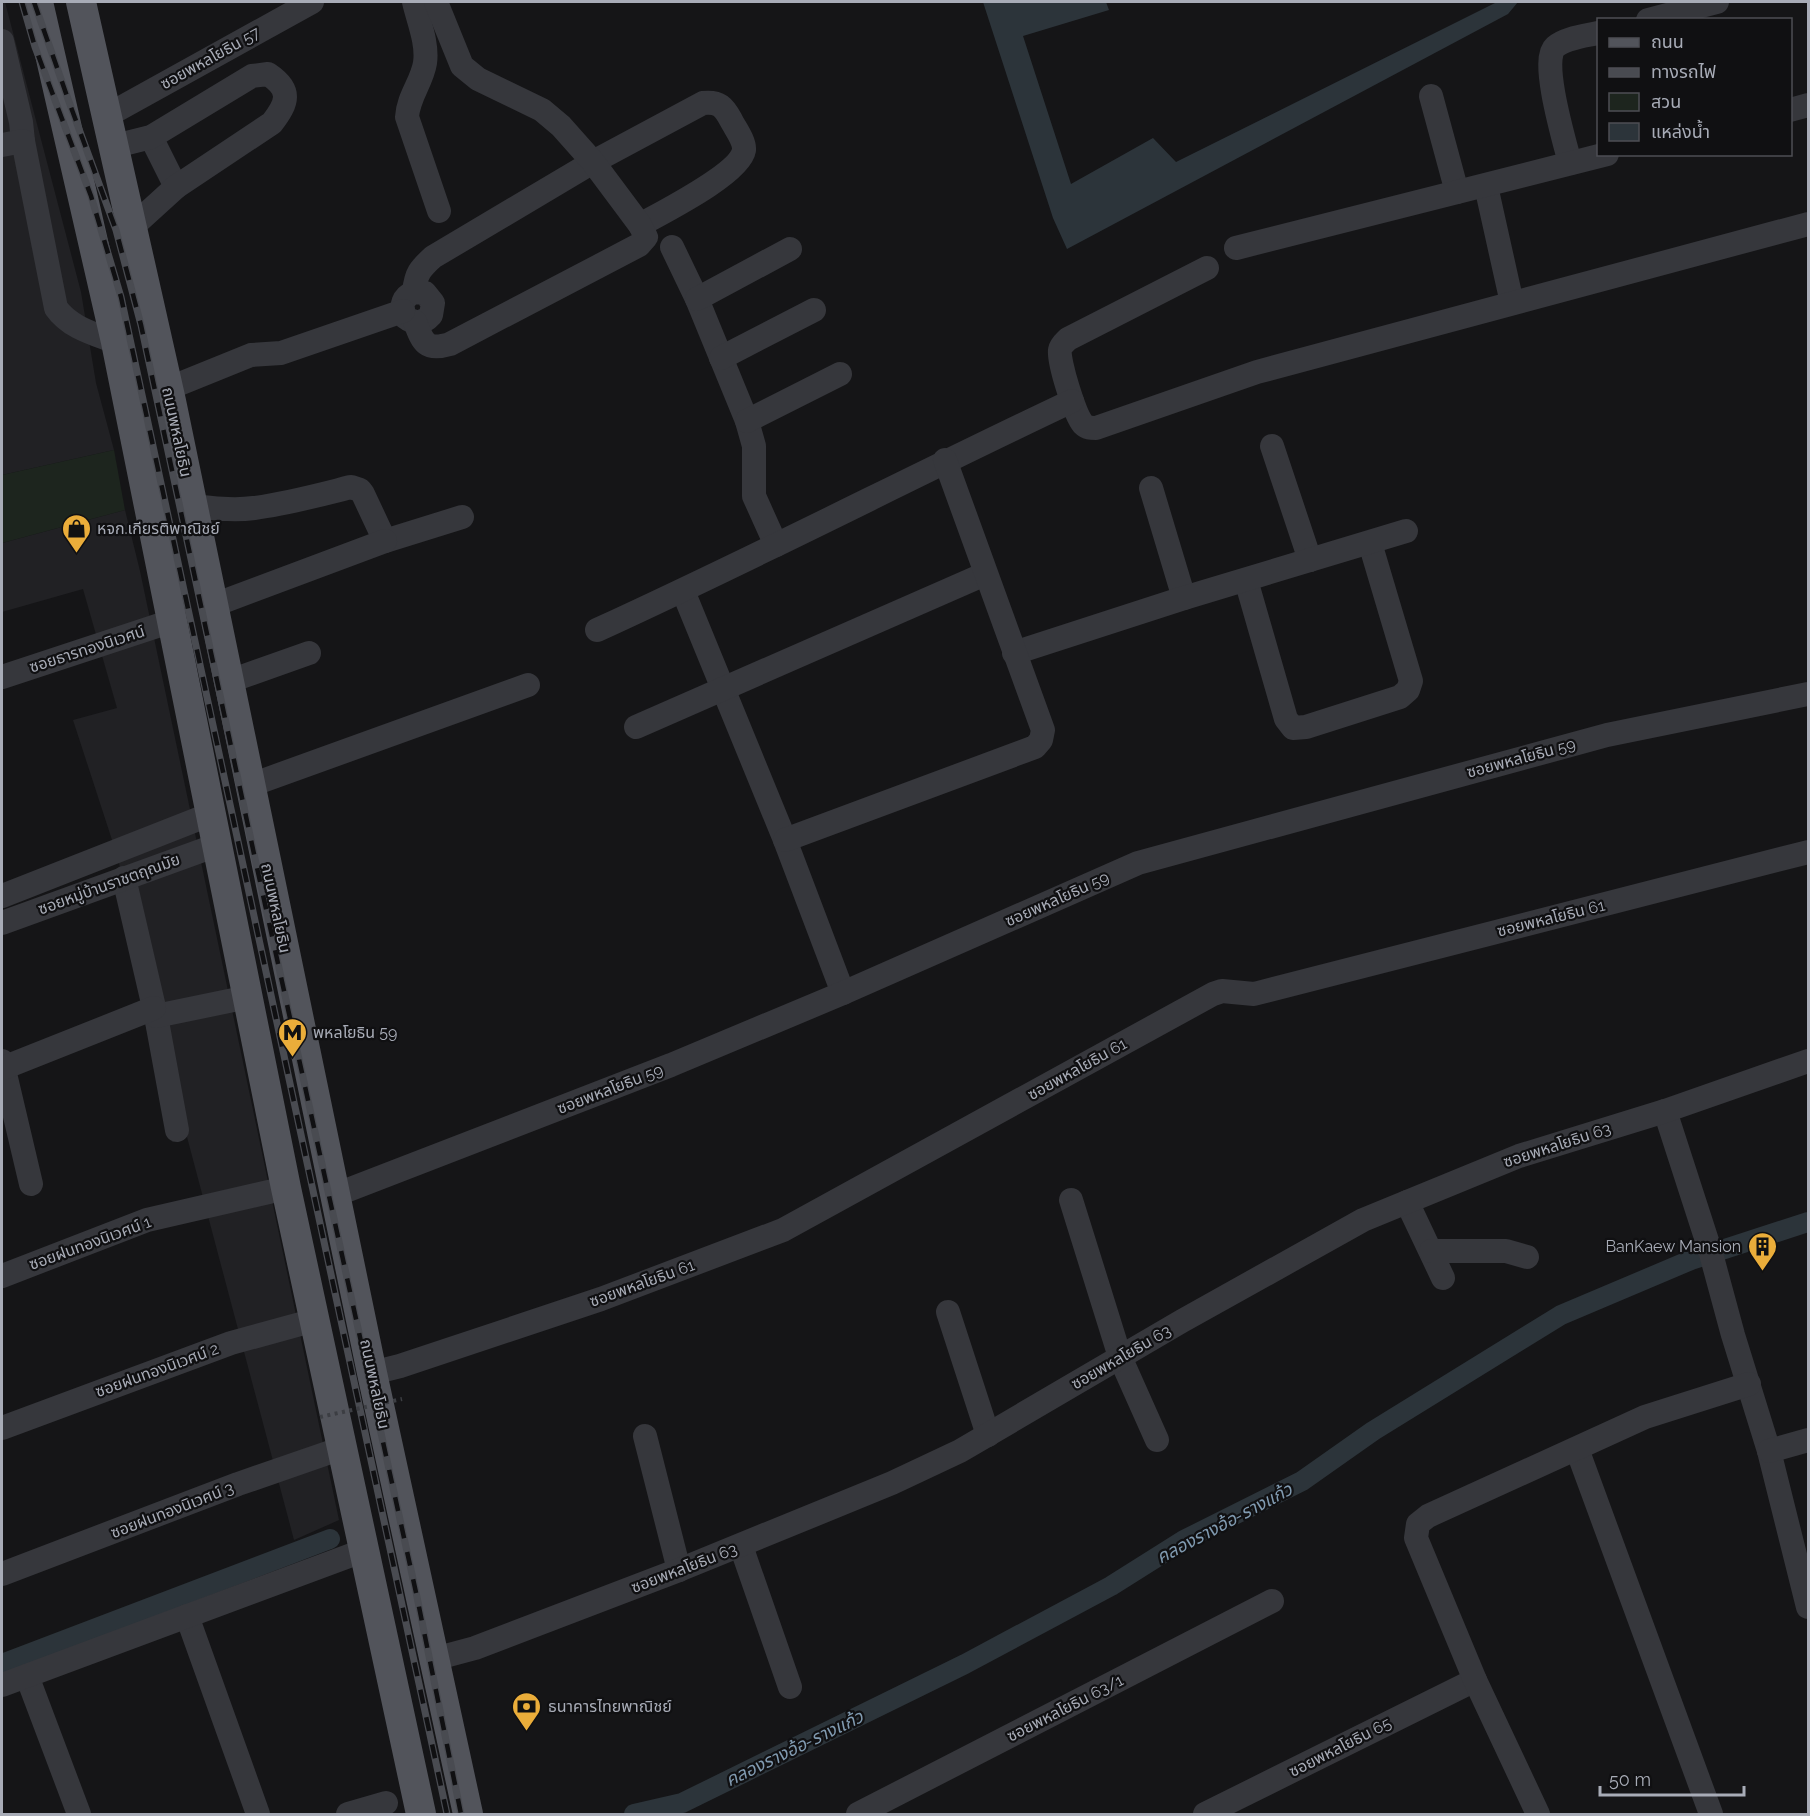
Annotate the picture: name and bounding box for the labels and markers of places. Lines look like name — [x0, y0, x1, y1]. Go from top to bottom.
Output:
shop icon: หจก.เกียรติพาณิชย์ — [60, 512, 92, 554]
place label: หจก.เกียรติพาณิชย์ — [97, 519, 220, 538]
metro station icon: พหลโยธิน 59 — [276, 1016, 308, 1058]
place label: พหลโยธิน 59 — [313, 1023, 397, 1042]
building icon: BanKaew Mansion — [1746, 1230, 1778, 1272]
place label: BanKaew Mansion — [1605, 1237, 1741, 1256]
bank icon: ธนาคารไทยพาณิชย์ — [511, 1690, 543, 1732]
place label: ธนาคารไทยพาณิชย์ — [548, 1697, 672, 1716]

